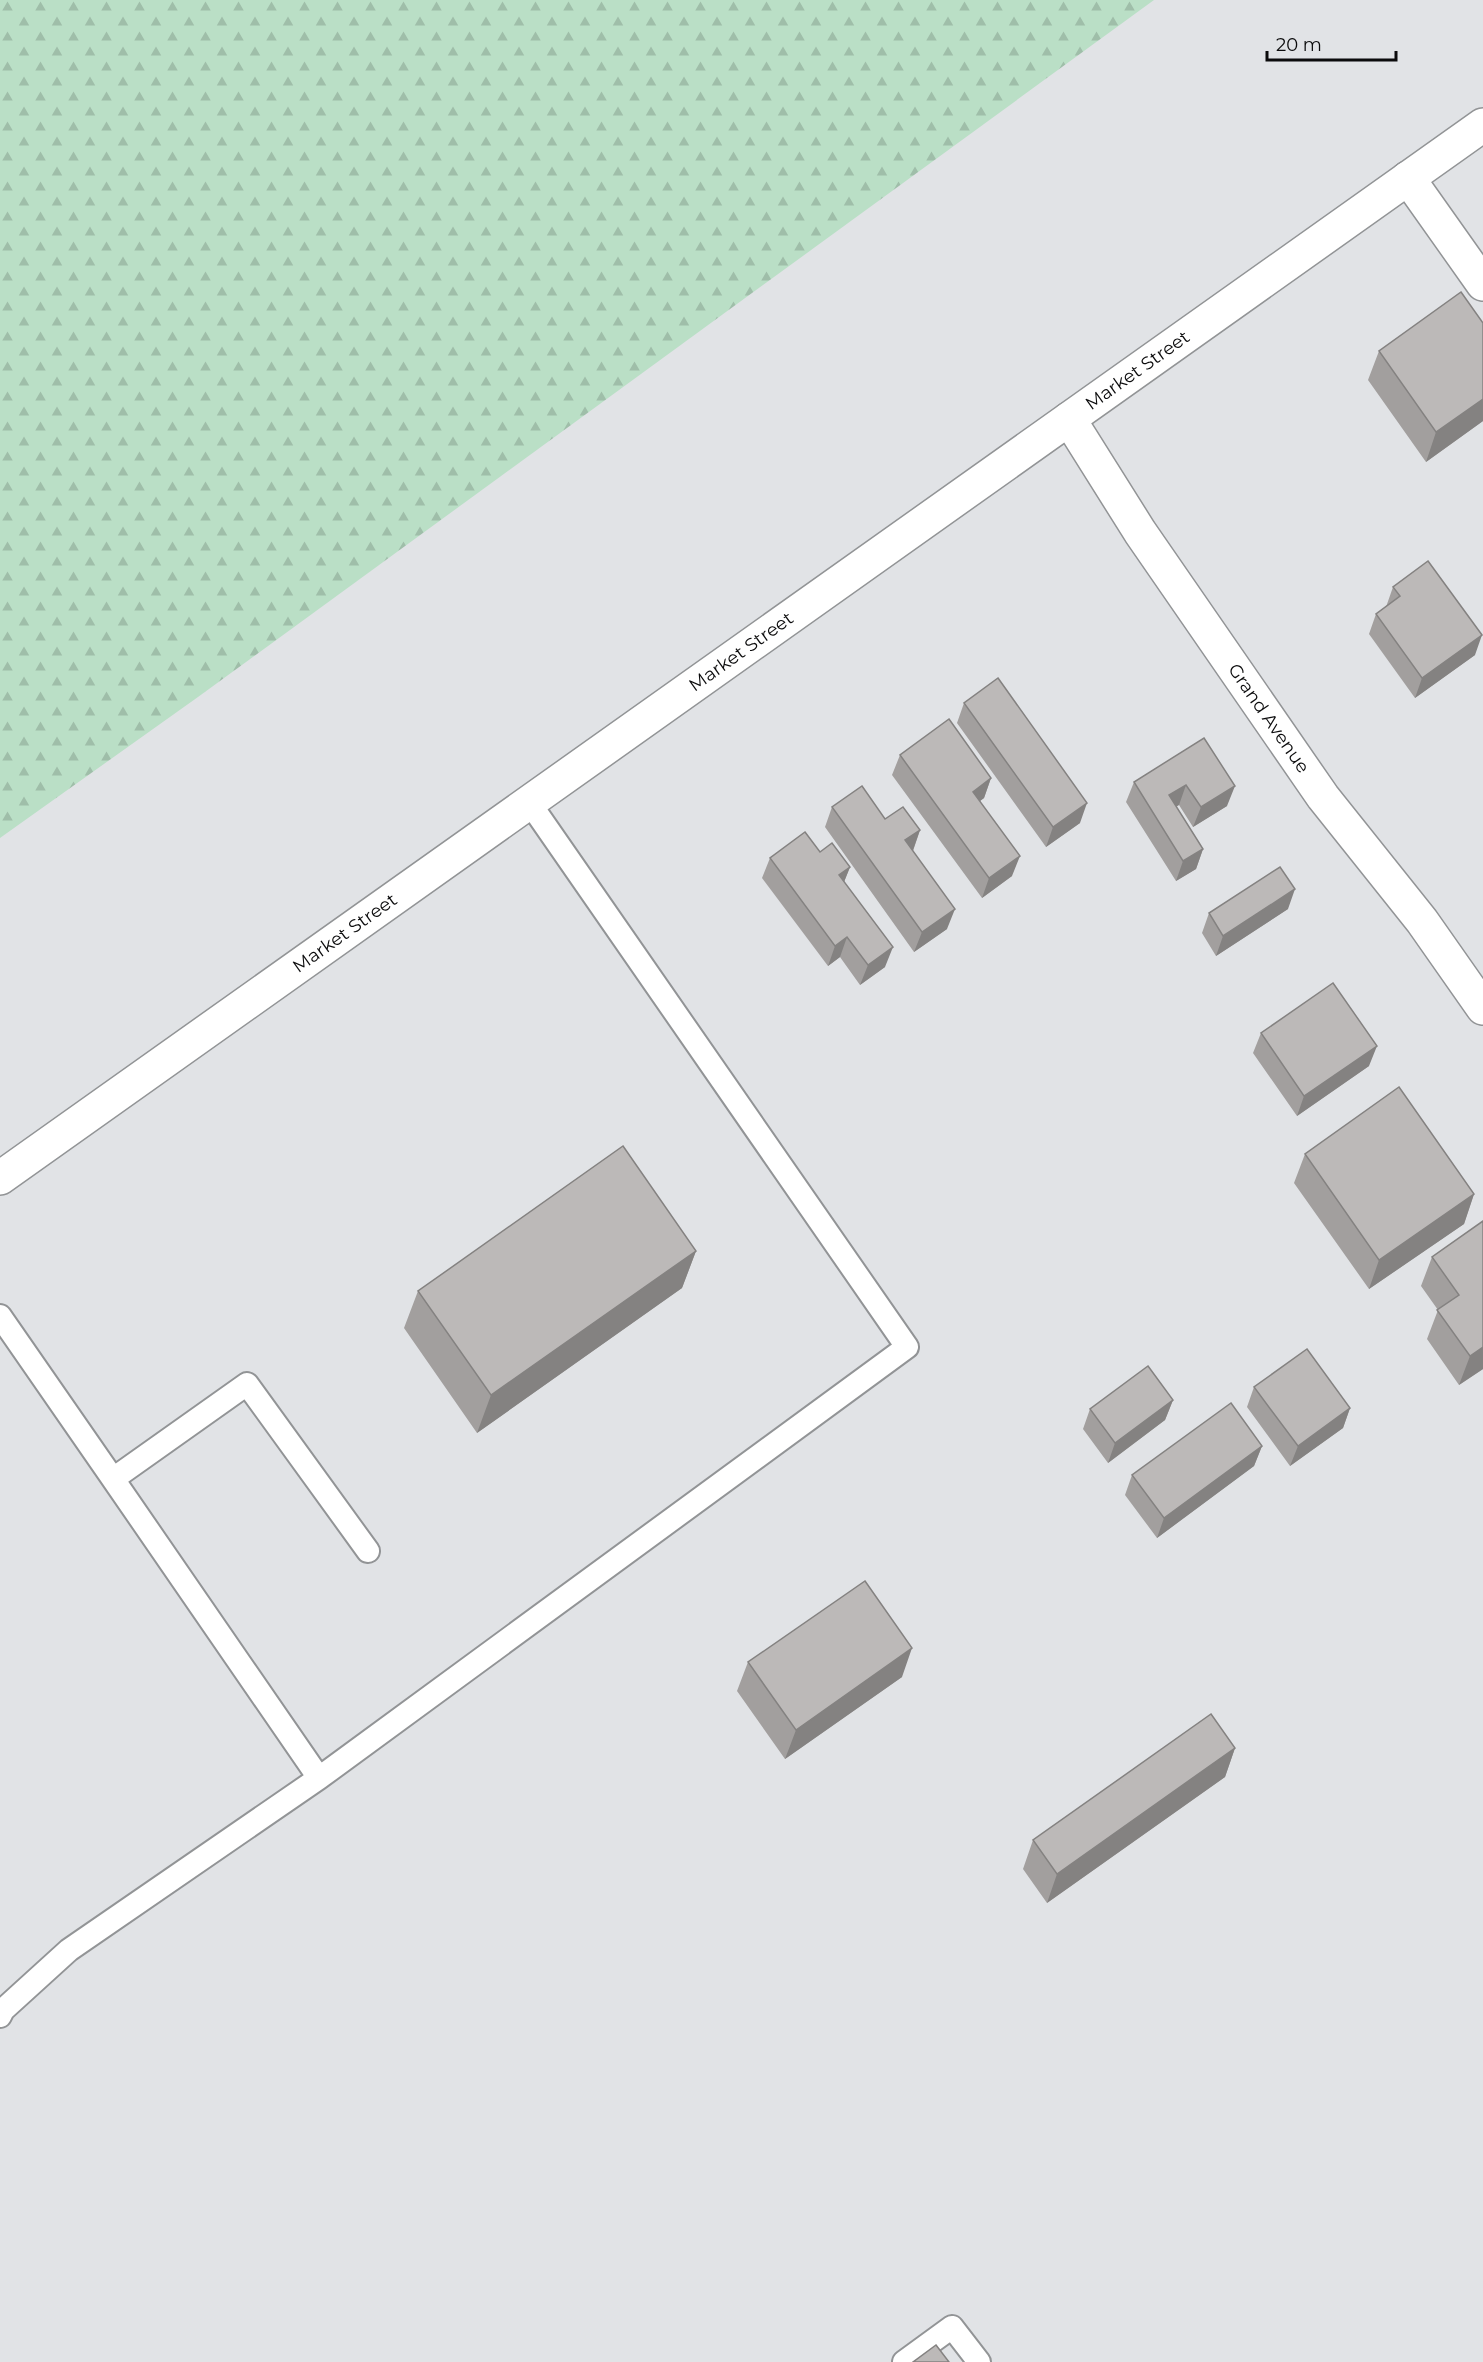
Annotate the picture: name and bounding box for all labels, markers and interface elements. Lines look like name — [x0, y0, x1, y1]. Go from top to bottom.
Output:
scale bar — [1267, 24, 1396, 62]
text: 20 m — [1276, 34, 1322, 56]
street label: Market Street — [1081, 326, 1194, 415]
street label: Market Street — [685, 607, 798, 696]
street label: Grand Avenue — [1223, 659, 1314, 777]
street label: Market Street — [289, 889, 401, 978]

